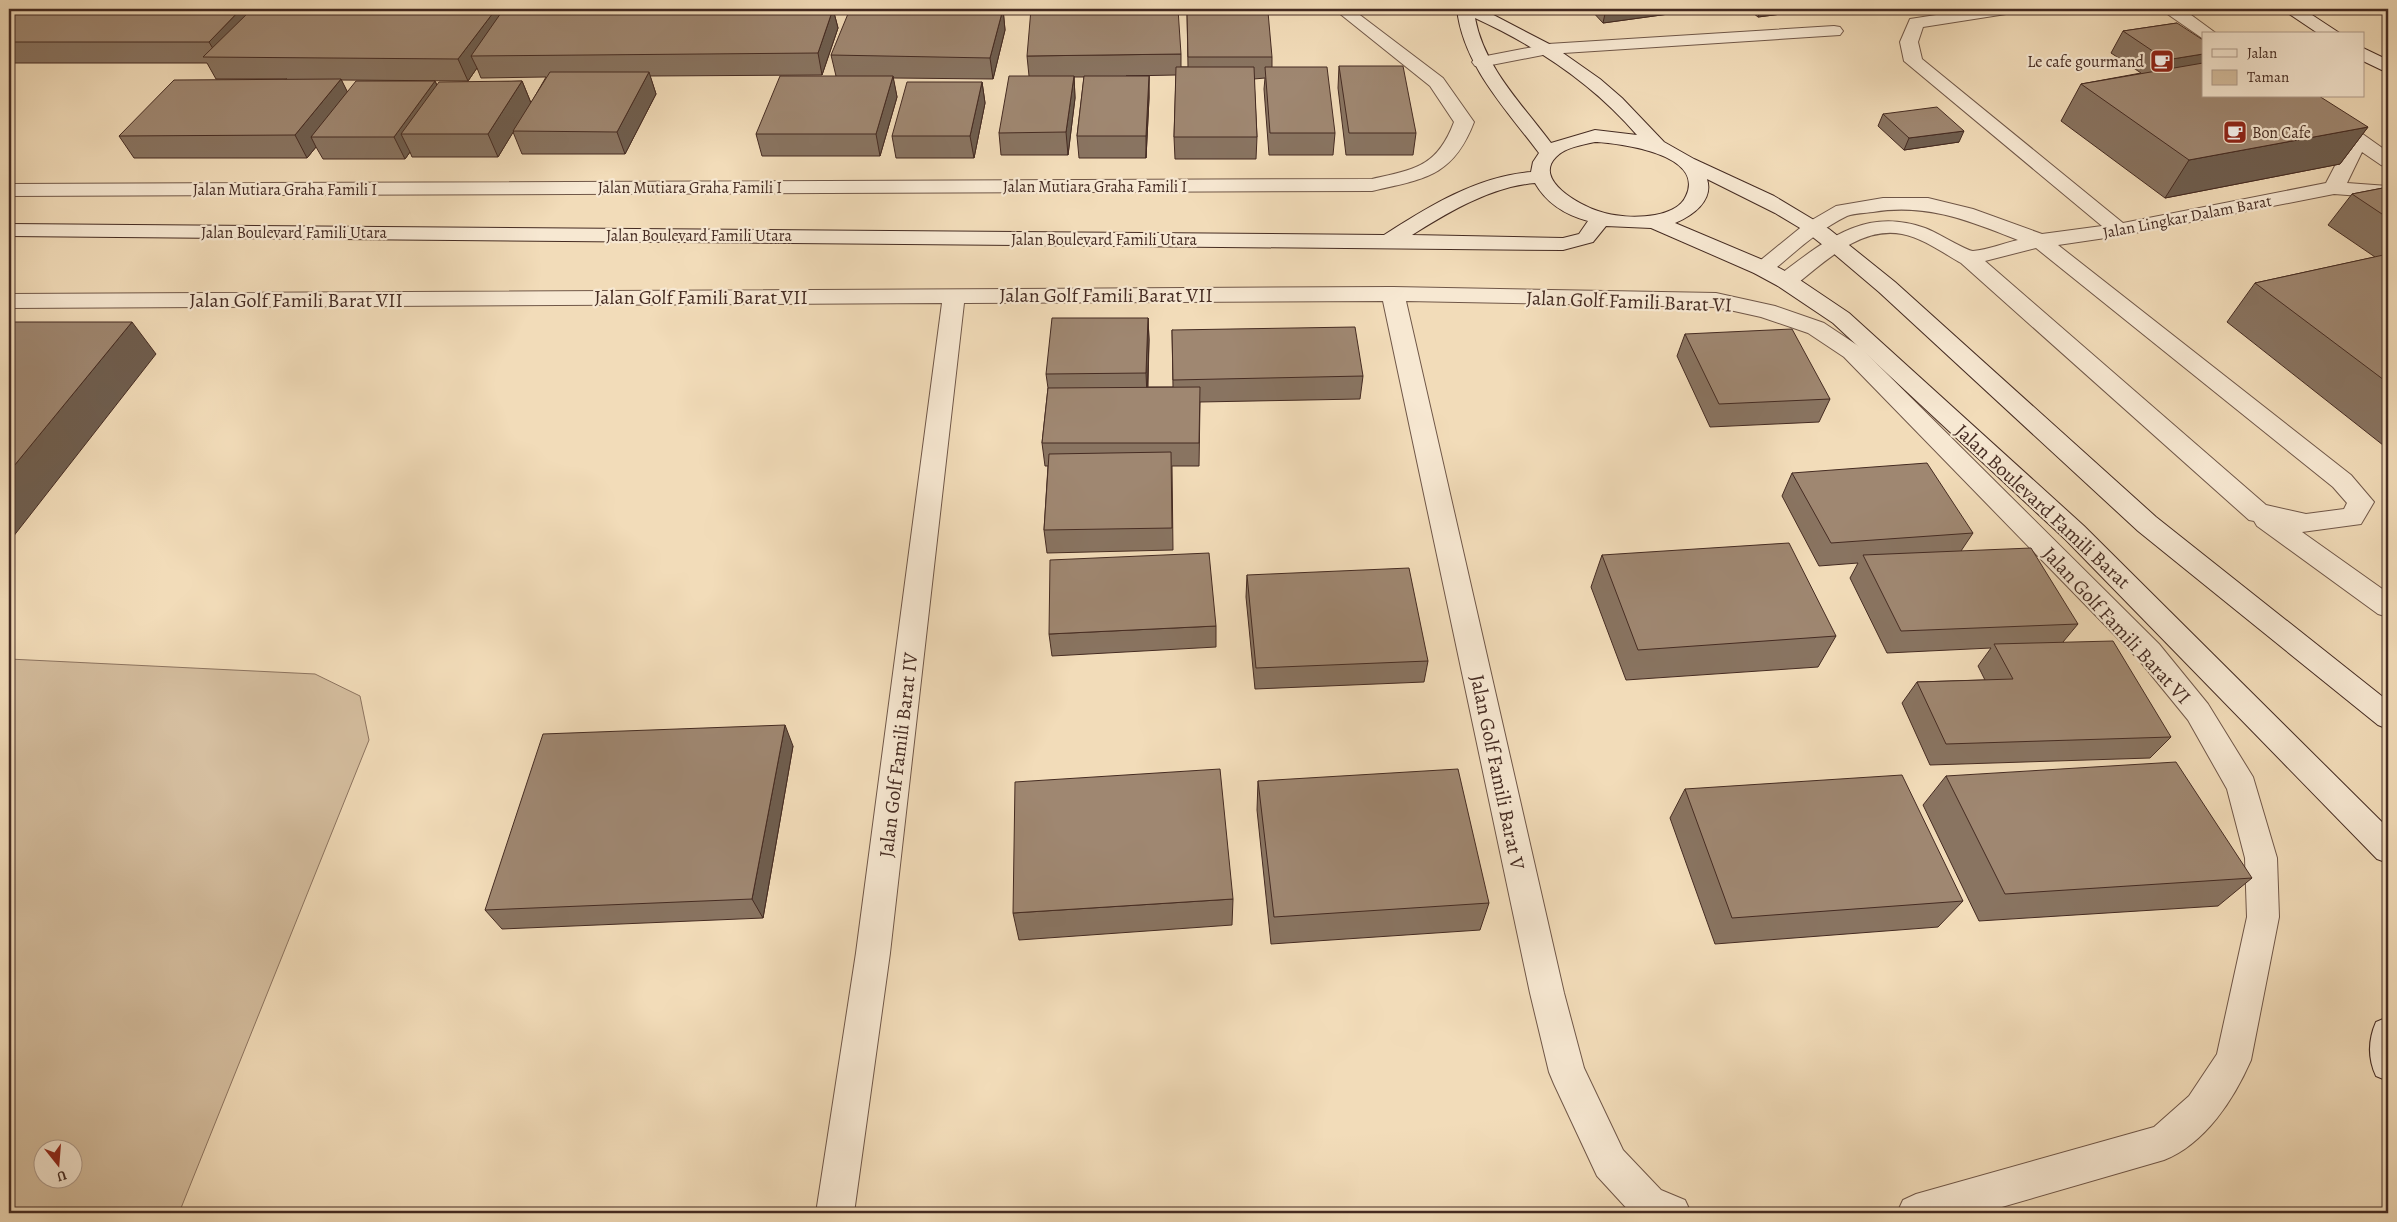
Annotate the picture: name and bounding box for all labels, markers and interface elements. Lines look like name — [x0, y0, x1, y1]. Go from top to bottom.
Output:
legend — [2202, 32, 2364, 98]
text: Jalan — [2247, 43, 2277, 63]
cafe icon: Le cafe gourmand — [2149, 48, 2175, 74]
place label: Le cafe gourmand — [2027, 51, 2144, 73]
text: Taman — [2247, 67, 2289, 87]
cafe icon: Bon Cafe — [2222, 119, 2248, 145]
place label: Bon Cafe — [2252, 122, 2311, 144]
street label: Jalan Mutiara Graha Famili I — [1003, 176, 1187, 198]
street label: Jalan Mutiara Graha Famili I — [598, 177, 782, 199]
street label: Jalan Mutiara Graha Famili I — [193, 179, 377, 201]
street label: Jalan Lingkar Dalam Barat — [2101, 190, 2273, 244]
street label: Jalan Boulevard Famili Utara — [201, 222, 388, 244]
street label: Jalan Boulevard Famili Utara — [606, 225, 793, 247]
street label: Jalan Boulevard Famili Utara — [1011, 229, 1198, 251]
street label: Jalan Golf Famili Barat VII — [999, 282, 1213, 309]
street label: Jalan Golf Famili Barat VII — [594, 284, 808, 311]
street label: Jalan Golf Famili Barat VI — [1525, 284, 1732, 319]
street label: Jalan Golf Famili Barat VII — [189, 287, 403, 314]
street label: Jalan Boulevard Famili Barat — [1949, 418, 2137, 595]
street label: Jalan Golf Famili Barat VI — [2036, 541, 2197, 710]
street label: Jalan Golf Famili Barat IV — [873, 650, 925, 859]
street label: Jalan Golf Famili Barat V — [1464, 672, 1532, 873]
north arrow — [32, 1140, 82, 1190]
text: U — [54, 1166, 69, 1186]

